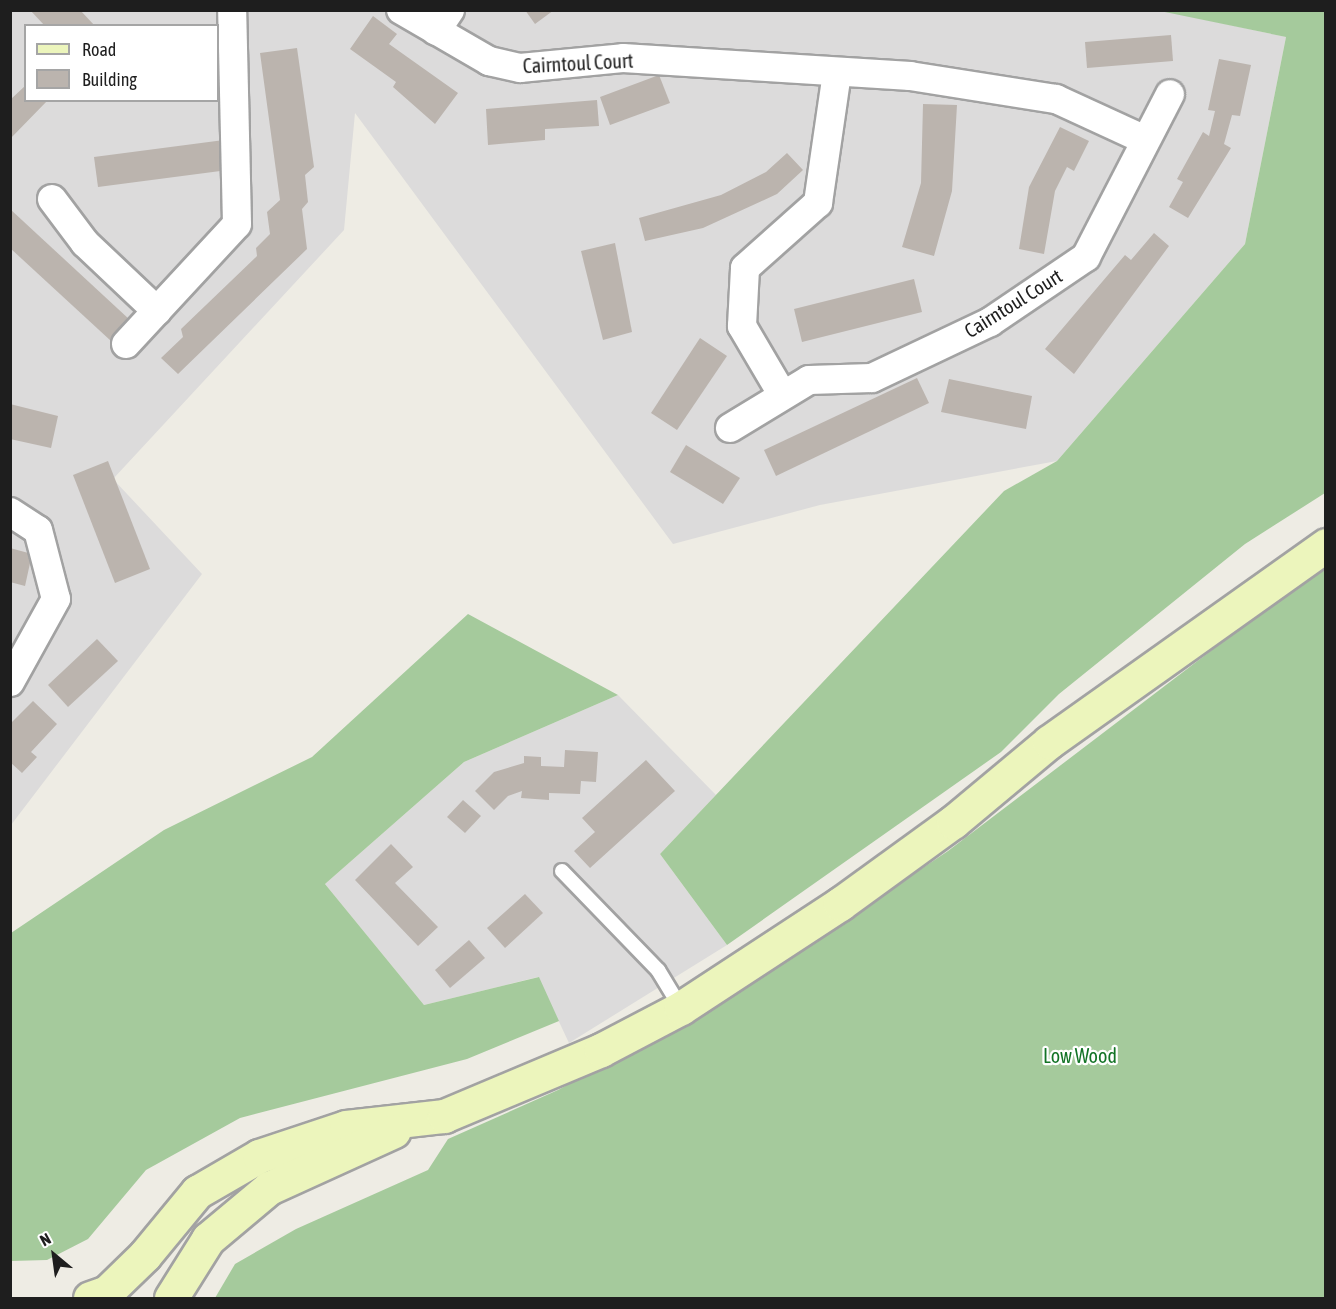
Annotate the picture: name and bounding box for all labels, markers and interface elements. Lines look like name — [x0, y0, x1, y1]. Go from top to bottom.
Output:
legend — [24, 24, 219, 102]
text: Road — [82, 39, 116, 60]
street label: Cairntoul Court — [522, 48, 634, 78]
text: Building — [82, 69, 137, 90]
street label: Cairntoul Court — [960, 263, 1066, 343]
park label: Low Wood — [1043, 1043, 1117, 1067]
north arrow — [24, 1225, 84, 1285]
text: N — [37, 1229, 54, 1249]

